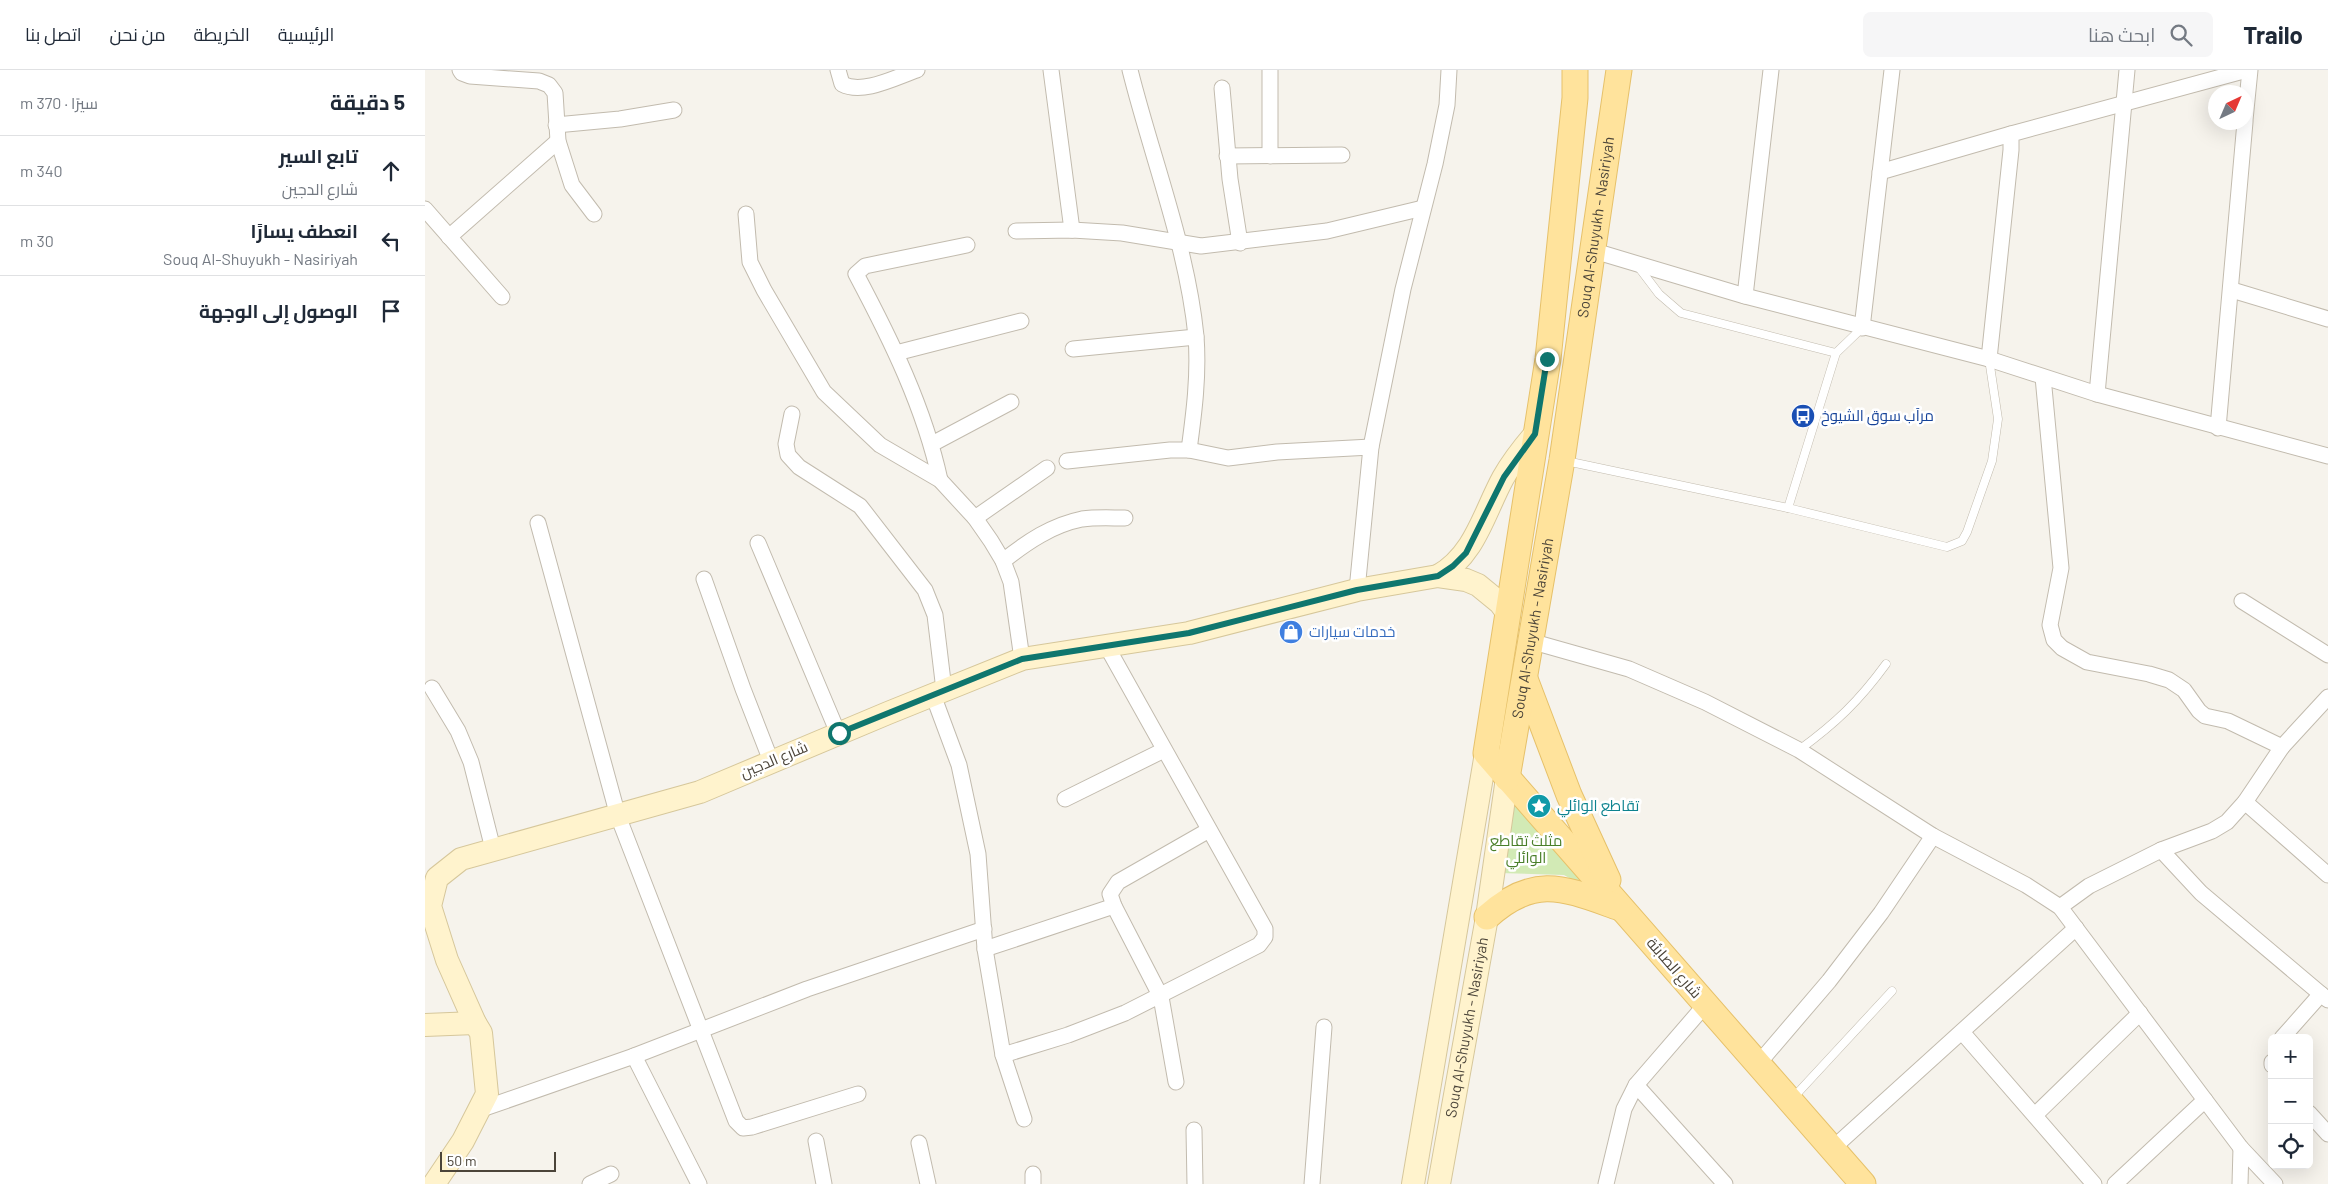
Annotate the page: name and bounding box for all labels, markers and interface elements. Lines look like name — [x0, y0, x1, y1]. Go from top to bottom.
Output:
search box — [1863, 12, 2213, 57]
text: Trailo — [2243, 20, 2303, 49]
icon: search — [2167, 21, 2195, 49]
text: اتصل بنا — [25, 23, 82, 45]
text: من نحن — [110, 23, 166, 45]
text: الخريطة — [194, 23, 250, 45]
text: الرئيسية — [278, 23, 334, 45]
text: ابحث هنا — [2088, 23, 2155, 46]
north arrow — [2208, 85, 2253, 130]
text: 5 دقيقة — [330, 89, 405, 114]
text: سيرًا · 370 m — [20, 93, 98, 112]
street label: Souq Al-Shuyukh - Nasiriyah — [1573, 135, 1617, 319]
text: تابع السير — [279, 144, 358, 167]
icon: ahead — [377, 157, 405, 185]
text: 340 m — [20, 161, 63, 180]
text: شارع الدجين — [282, 179, 358, 198]
text: انعطف يسارًا — [251, 219, 358, 242]
icon: left — [377, 227, 405, 255]
text: 30 m — [20, 231, 54, 250]
text: Souq Al-Shuyukh - Nasiriyah — [163, 249, 358, 268]
icon: arrive — [377, 297, 405, 325]
text: الوصول إلى الوجهة — [199, 299, 358, 322]
route end — [1536, 348, 1559, 371]
bus stop icon: مرآب سوق الشيوخ — [1790, 403, 1816, 429]
place label: مرآب سوق الشيوخ — [1821, 406, 1934, 427]
street label: Souq Al-Shuyukh - Nasiriyah — [1507, 536, 1556, 720]
shop icon: خدمات سيارات — [1278, 619, 1304, 645]
place label: خدمات سيارات — [1309, 622, 1395, 641]
route start — [828, 722, 851, 745]
street label: شارع الدجين — [737, 737, 811, 784]
place icon: تقاطع الوائلي — [1526, 793, 1552, 819]
place label: تقاطع الوائلي — [1557, 796, 1639, 818]
park label: مثلث تقاطع الوائلي — [1490, 831, 1562, 870]
street label: شارع الصابئة — [1641, 933, 1706, 1003]
street label: Souq Al-Shuyukh - Nasiriyah — [1441, 936, 1491, 1119]
map controls — [2268, 1034, 2313, 1169]
button: + — [2268, 1034, 2313, 1079]
button: − — [2268, 1079, 2313, 1124]
button: locate — [2268, 1124, 2313, 1169]
scale bar — [440, 1149, 556, 1172]
text: 50 m — [447, 1152, 476, 1169]

